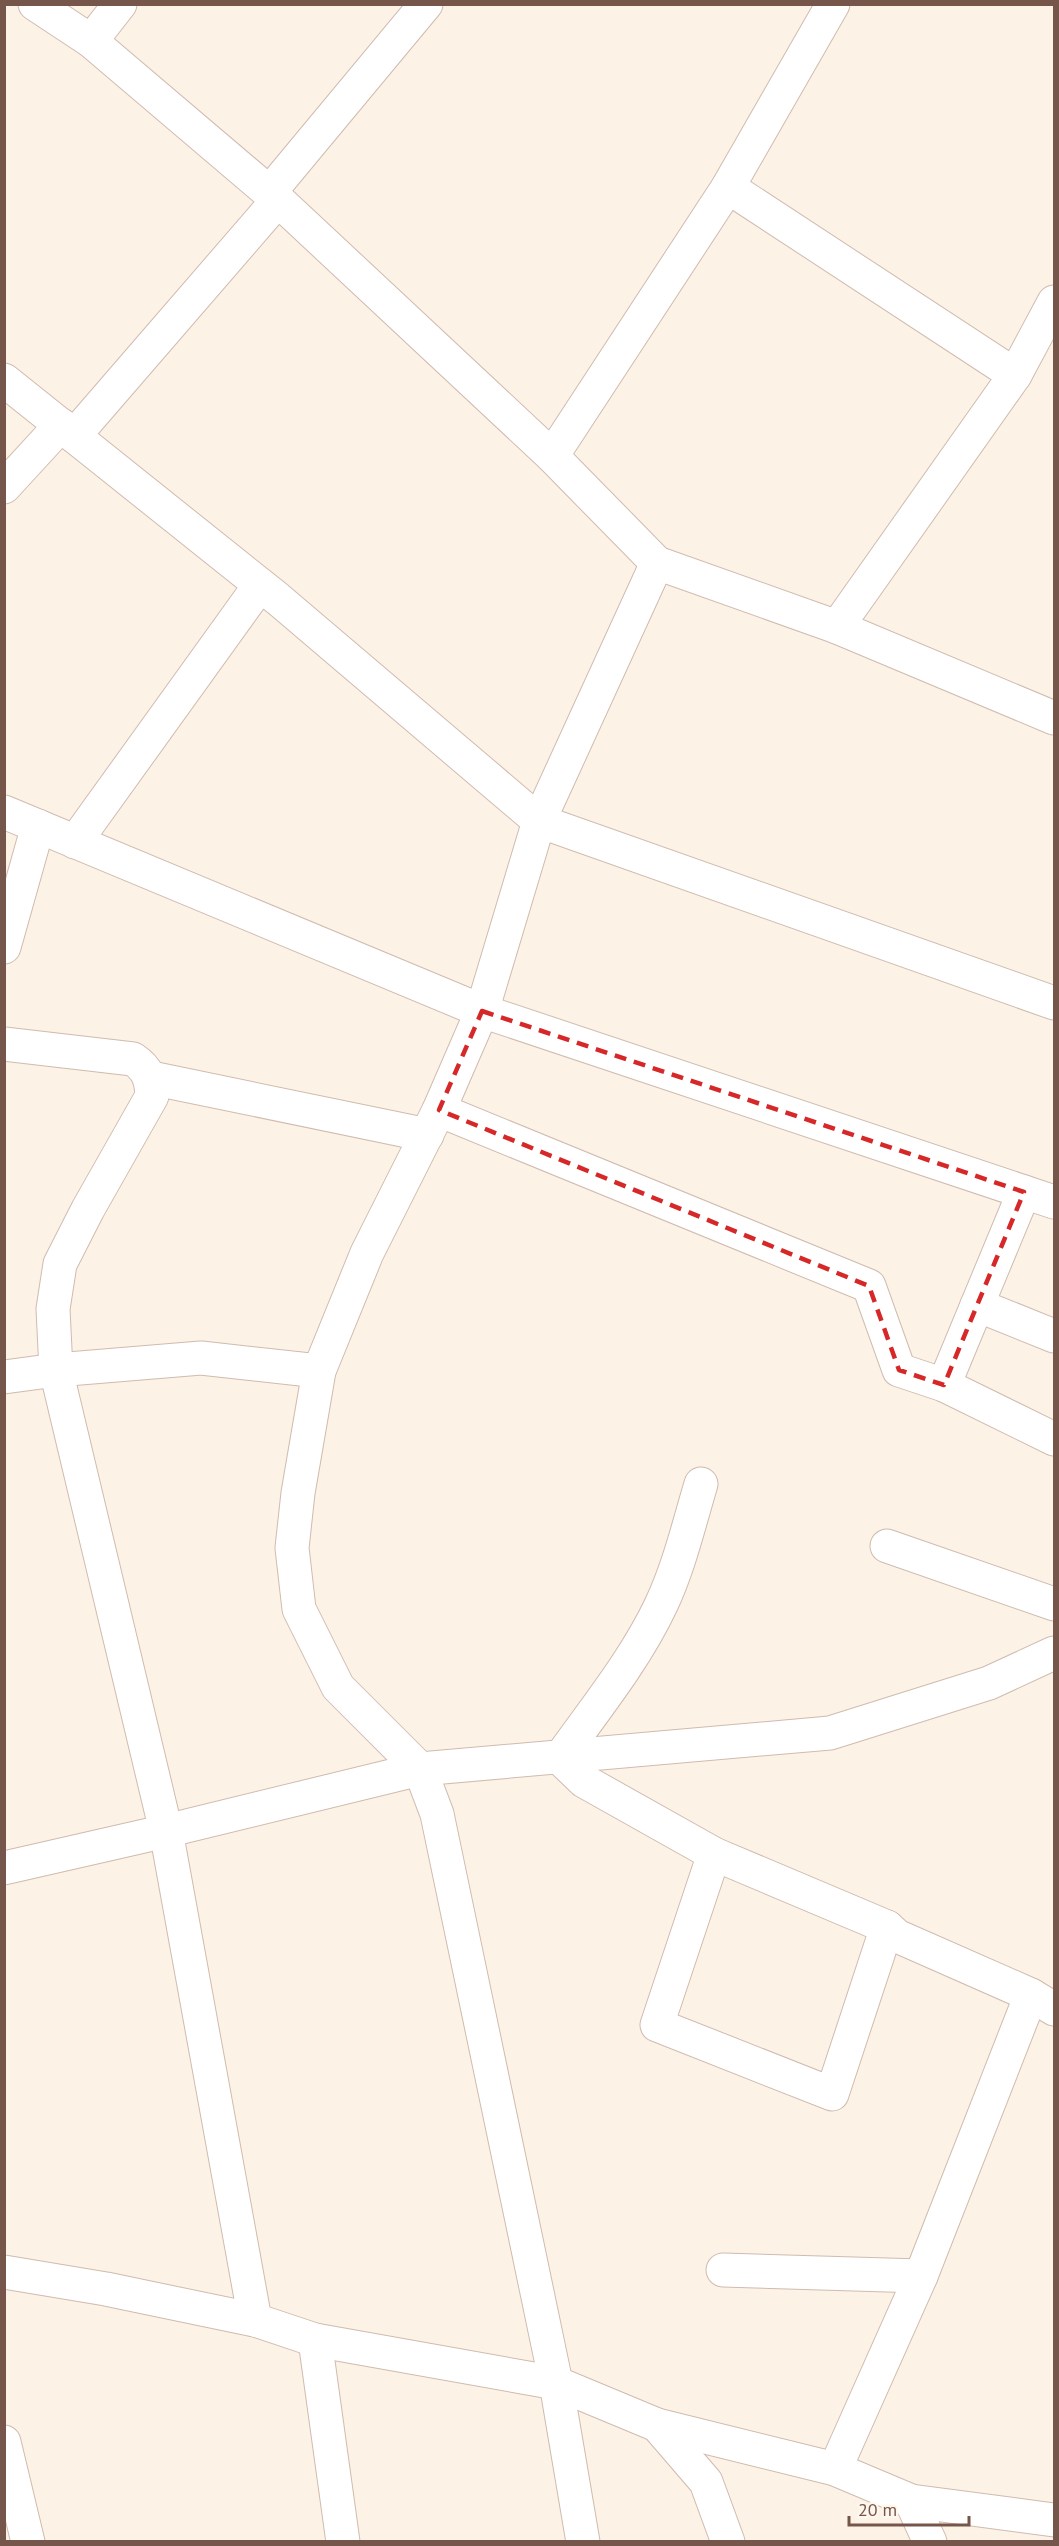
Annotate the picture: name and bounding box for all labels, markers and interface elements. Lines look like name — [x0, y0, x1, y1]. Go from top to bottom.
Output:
scale bar — [849, 2489, 969, 2527]
text: 20 m — [858, 2498, 897, 2521]

